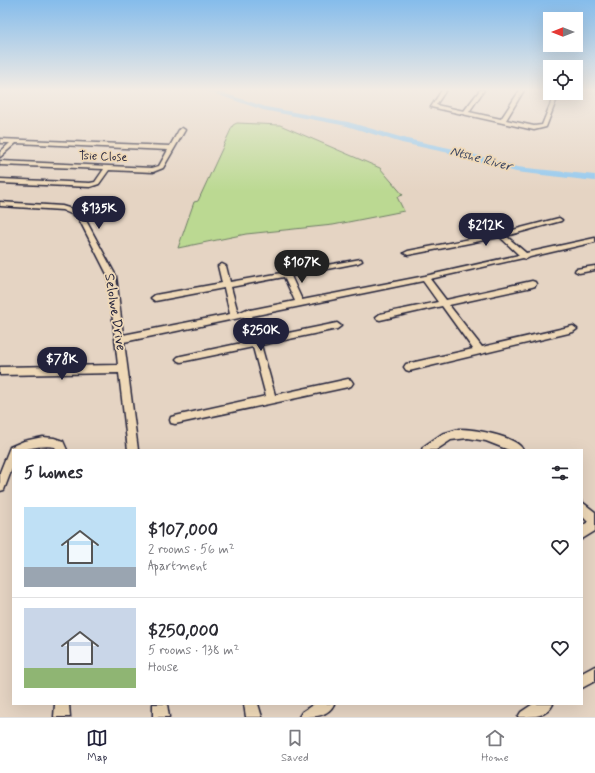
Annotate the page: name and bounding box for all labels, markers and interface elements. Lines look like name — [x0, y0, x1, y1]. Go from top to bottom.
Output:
north arrow — [543, 12, 583, 52]
map controls — [543, 12, 583, 100]
button: locate — [543, 60, 583, 100]
water label: Ntshe River — [448, 143, 516, 176]
street label: Tsie Close — [79, 148, 128, 166]
pin: $135K — [71, 196, 127, 230]
text: $135K — [81, 200, 117, 217]
pin: $212K — [458, 213, 514, 247]
text: $212K — [468, 217, 504, 234]
pin: $107K — [274, 250, 330, 284]
text: $107K — [283, 254, 321, 271]
street label: Selolwe Drive — [100, 272, 130, 352]
pin: $250K — [233, 318, 289, 352]
text: $250K — [242, 322, 280, 339]
pin: $78K — [38, 347, 86, 381]
text: $78K — [46, 351, 78, 368]
text: 5 homes — [24, 462, 83, 484]
icon: filters — [549, 462, 571, 484]
text: $107,000 — [148, 519, 218, 541]
icon: home — [56, 523, 104, 571]
icon: heart — [549, 536, 571, 558]
text: 2 rooms · 56 m² — [148, 541, 235, 558]
text: Apartment — [148, 558, 207, 575]
text: $250,000 — [148, 620, 219, 642]
icon: home — [56, 624, 104, 672]
icon: heart — [549, 637, 571, 659]
text: 5 rooms · 138 m² — [148, 642, 239, 659]
text: House — [148, 659, 179, 676]
tab: Map — [86, 727, 108, 765]
tab: Saved — [281, 727, 309, 765]
tab: Home — [481, 727, 509, 765]

